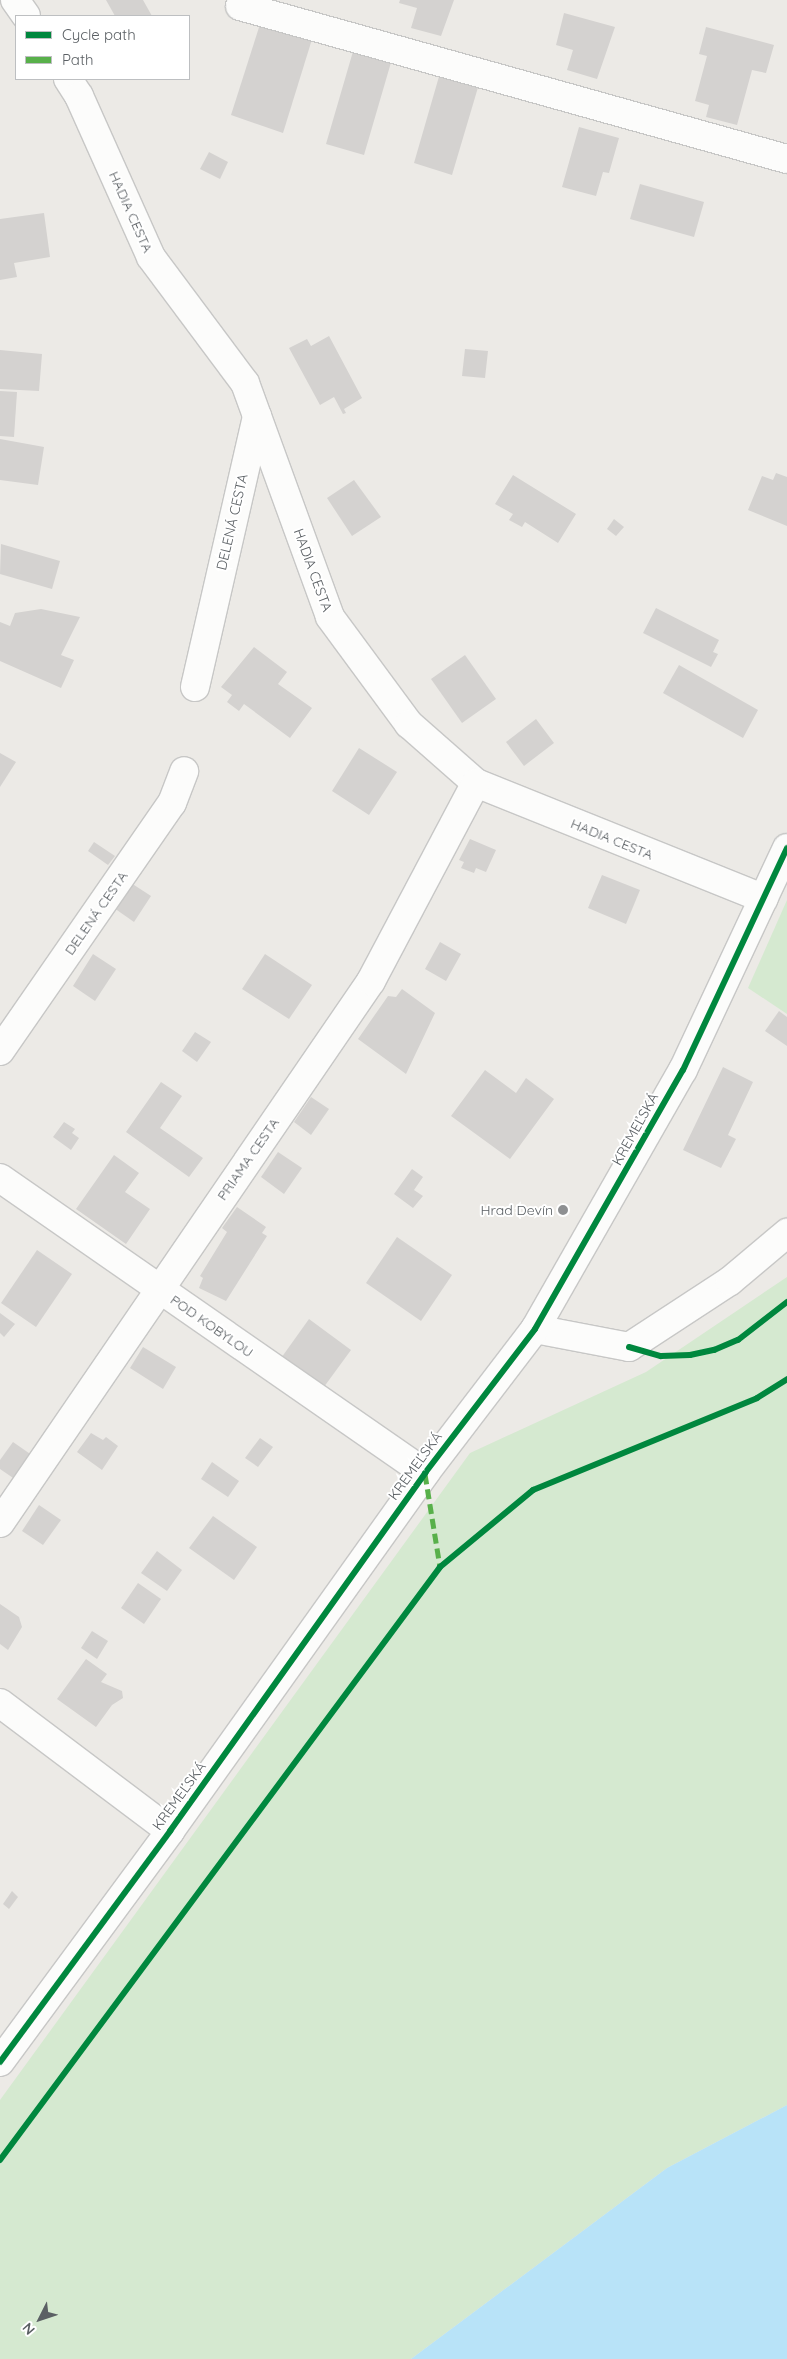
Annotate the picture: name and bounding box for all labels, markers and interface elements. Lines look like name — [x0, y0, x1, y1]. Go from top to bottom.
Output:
legend — [15, 15, 190, 80]
text: Cycle path — [62, 25, 136, 44]
text: Path — [62, 50, 94, 69]
street label: HADIA CESTA — [106, 169, 156, 255]
street label: DELENÁ CESTA — [213, 472, 251, 572]
street label: HADIA CESTA — [290, 526, 336, 614]
street label: HADIA CESTA — [568, 815, 656, 863]
street label: DELENÁ CESTA — [61, 868, 131, 958]
street label: KREMEĽSKÁ — [608, 1090, 662, 1168]
street label: PRIAMA CESTA — [213, 1115, 283, 1203]
place label: Hrad Devín — [480, 1202, 553, 1218]
marker: Hrad Devín — [557, 1204, 569, 1216]
street label: POD KOBYLOU — [167, 1291, 257, 1361]
street label: KREMEĽSKÁ — [385, 1429, 445, 1503]
street label: KREMEĽSKÁ — [149, 1759, 209, 1833]
north arrow — [15, 2294, 65, 2344]
text: N — [19, 2319, 39, 2339]

